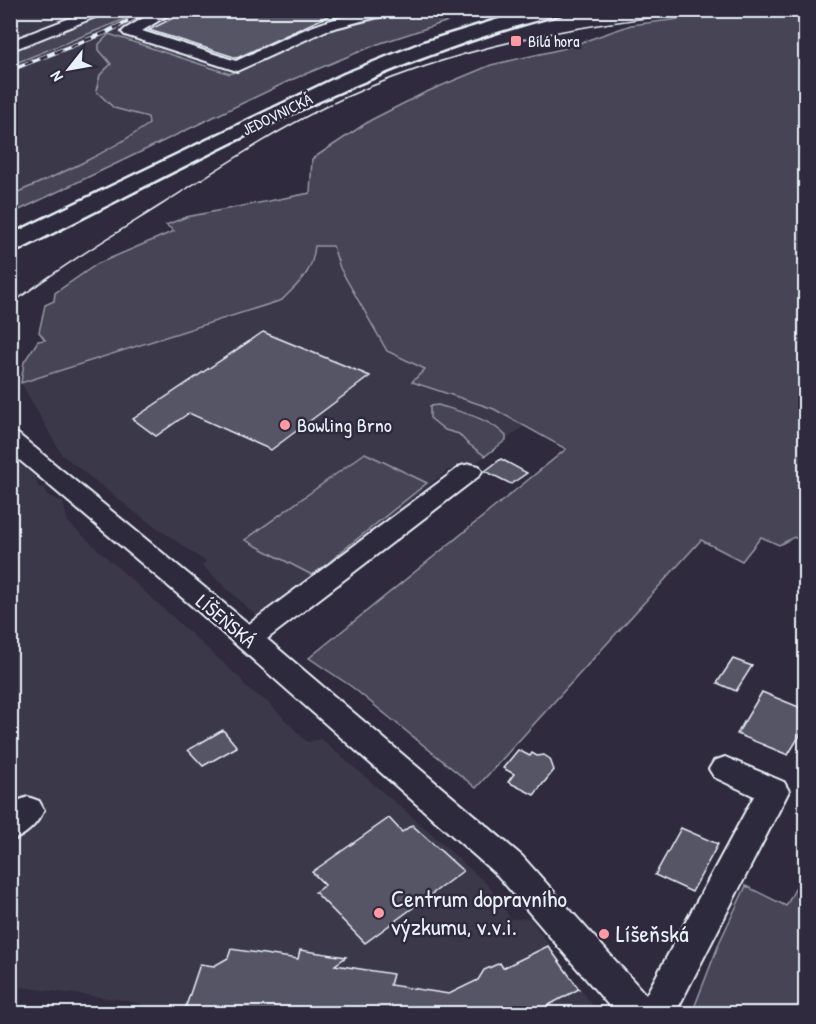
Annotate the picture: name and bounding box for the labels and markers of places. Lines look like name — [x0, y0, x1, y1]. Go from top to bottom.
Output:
place label: Bílá hora — [528, 30, 580, 52]
marker: Bílá hora — [509, 34, 523, 48]
place label: Bowling Brno — [297, 411, 392, 438]
marker: Bowling Brno — [278, 418, 292, 432]
place label: Centrum dopravního výzkumu, v.v.i. — [391, 882, 567, 942]
marker: Centrum dopravního výzkumu, v.v.i. — [372, 906, 386, 920]
place label: Líšeňská — [616, 917, 689, 949]
marker: Líšeňská — [597, 927, 611, 941]

